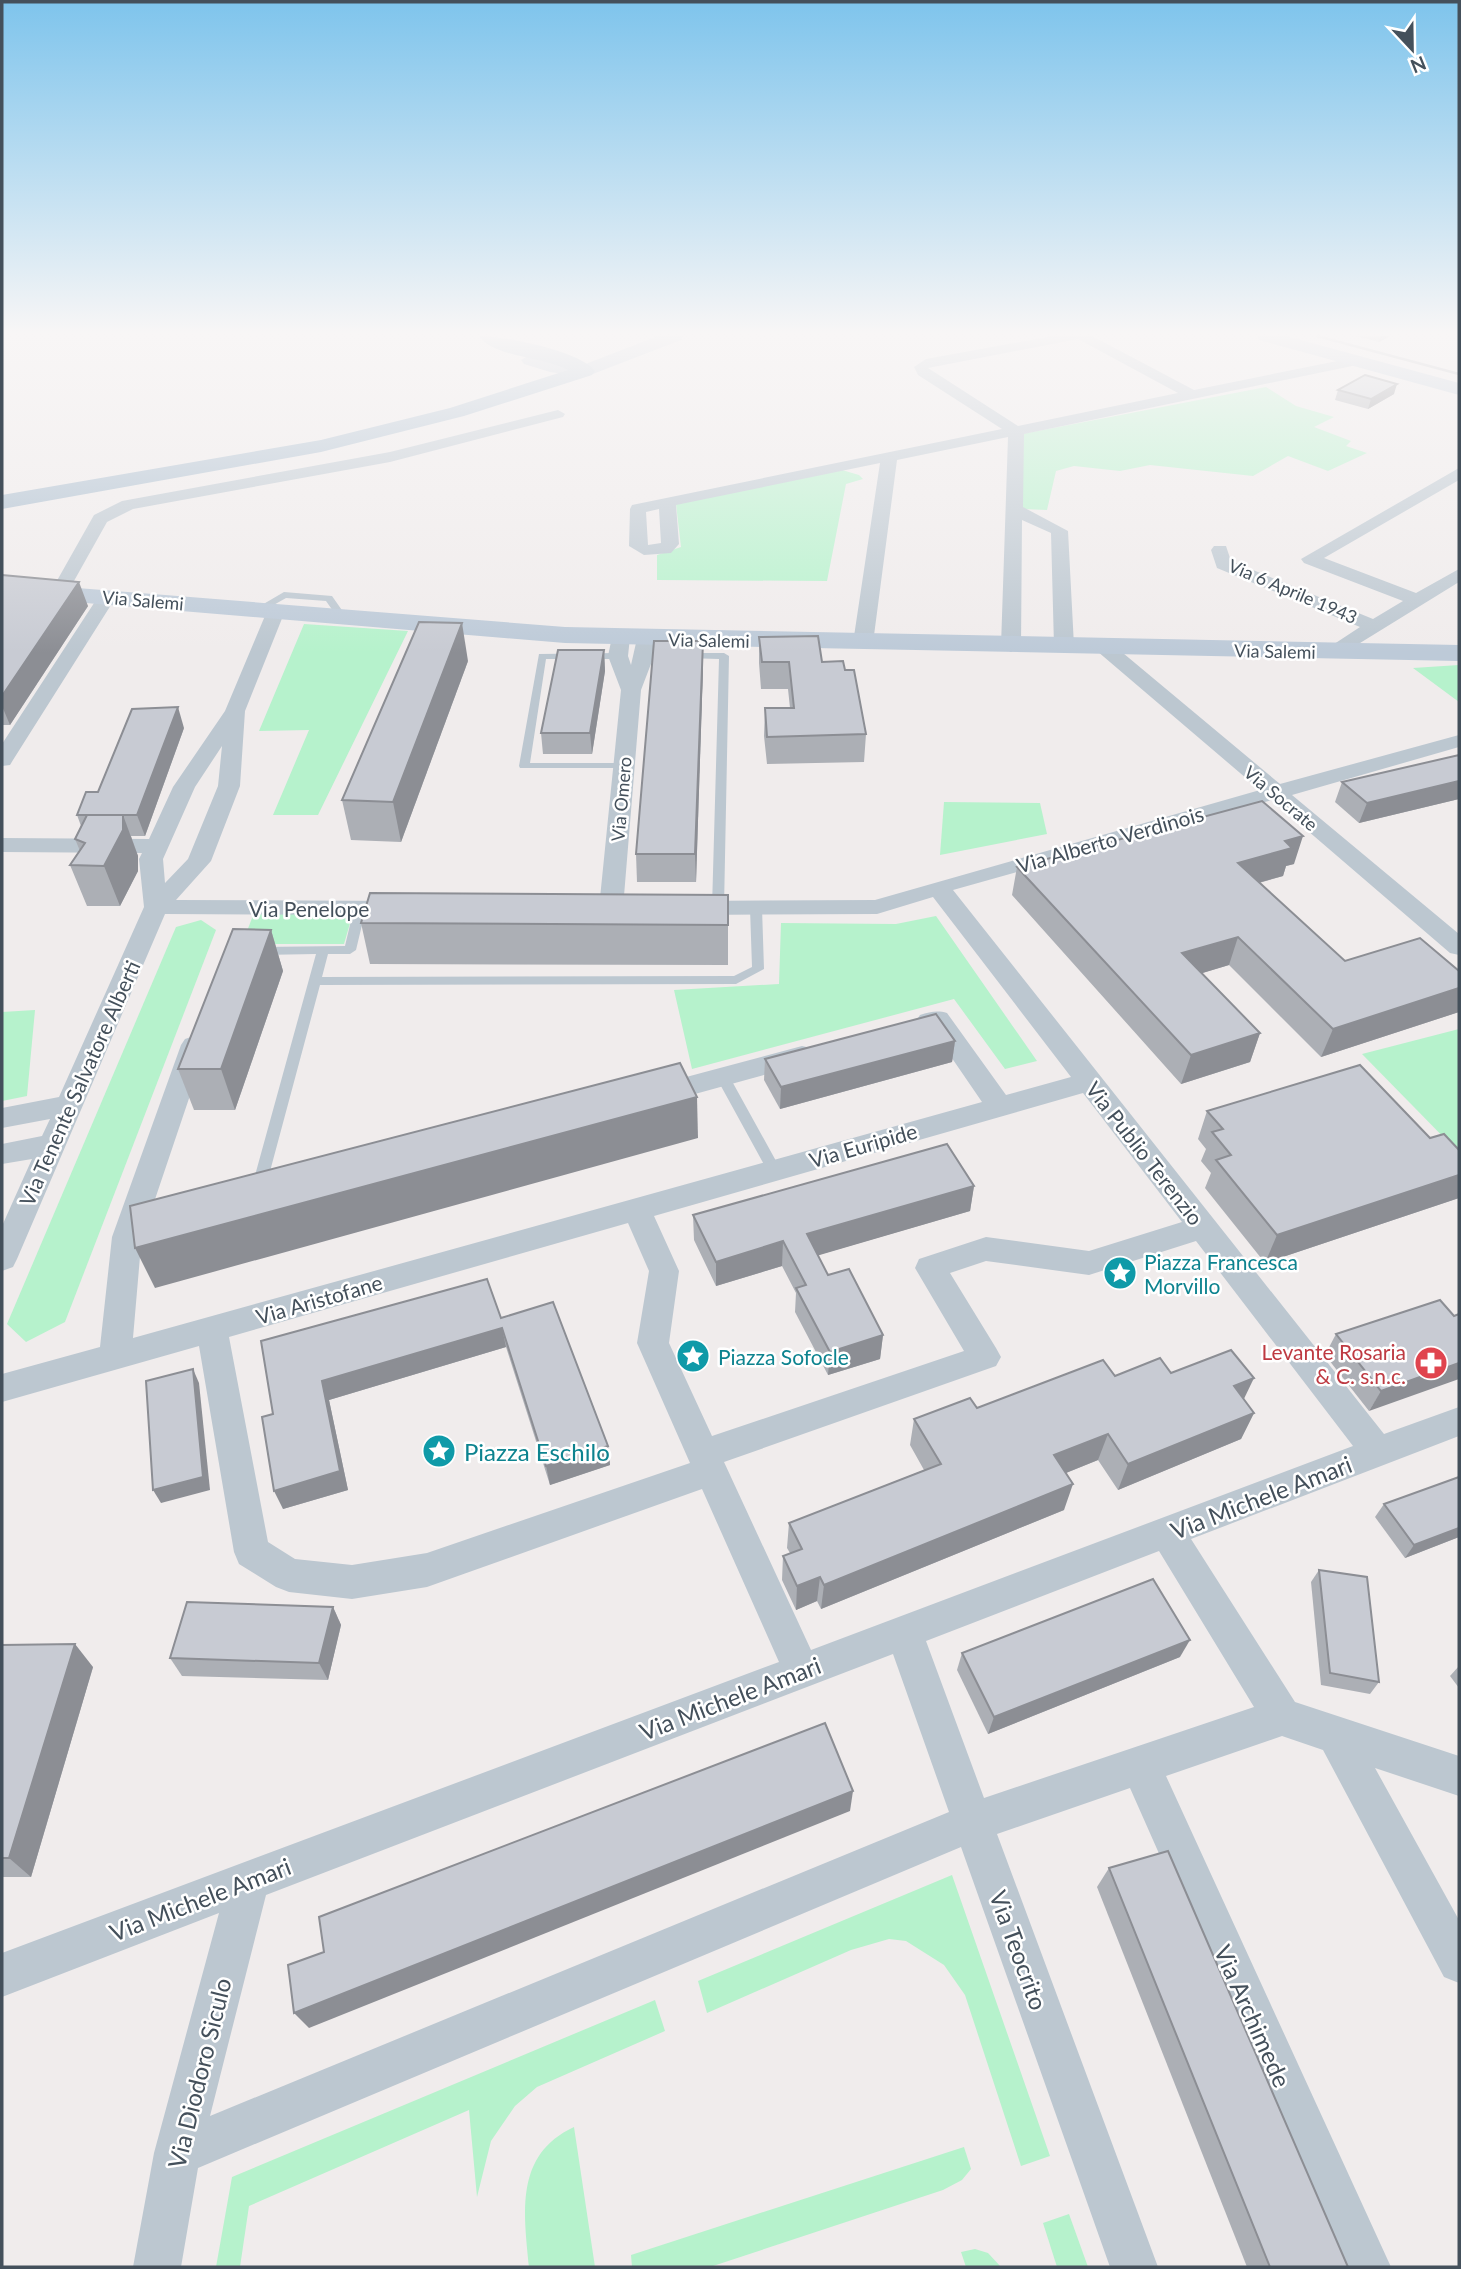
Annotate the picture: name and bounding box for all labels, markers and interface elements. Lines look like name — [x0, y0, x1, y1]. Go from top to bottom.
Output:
north arrow — [1377, 14, 1447, 84]
text: N — [1407, 52, 1430, 79]
street label: Via 6 Aprile 1943 — [1225, 554, 1361, 628]
street label: Via Salemi — [101, 585, 185, 615]
street label: Via Salemi — [668, 628, 750, 652]
street label: Via Salemi — [1234, 639, 1316, 663]
street label: Via Omero — [606, 756, 636, 842]
street label: Via Socrate — [1240, 761, 1322, 835]
street label: Via Alberto Verdinois — [1014, 800, 1206, 878]
street label: Via Penelope — [249, 896, 369, 921]
street label: Via Tenente Salvatore Alberti — [13, 956, 145, 1210]
street label: Via Publio Terenzio — [1081, 1076, 1209, 1230]
street label: Via Euripide — [806, 1118, 920, 1172]
place label: Piazza Francesca Morvillo — [1144, 1249, 1298, 1298]
place icon: Piazza Francesca Morvillo — [1101, 1254, 1139, 1292]
street label: Via Aristofane — [253, 1269, 385, 1329]
place icon: Piazza Sofocle — [674, 1337, 712, 1375]
place label: Levante Rosaria & C. s.n.c. — [1262, 1339, 1406, 1388]
place label: Piazza Sofocle — [718, 1344, 849, 1369]
pharmacy icon: Levante Rosaria & C. s.n.c. — [1412, 1344, 1450, 1382]
place icon: Piazza Eschilo — [420, 1432, 458, 1470]
place label: Piazza Eschilo — [464, 1437, 610, 1466]
street label: Via Michele Amari — [1166, 1449, 1356, 1545]
street label: Via Michele Amari — [635, 1650, 825, 1746]
street label: Via Michele Amari — [105, 1851, 295, 1947]
street label: Via Teocrito — [984, 1886, 1054, 2014]
street label: Via Archimede — [1209, 1940, 1297, 2092]
street label: Via Diodoro Siculo — [161, 1975, 237, 2171]

